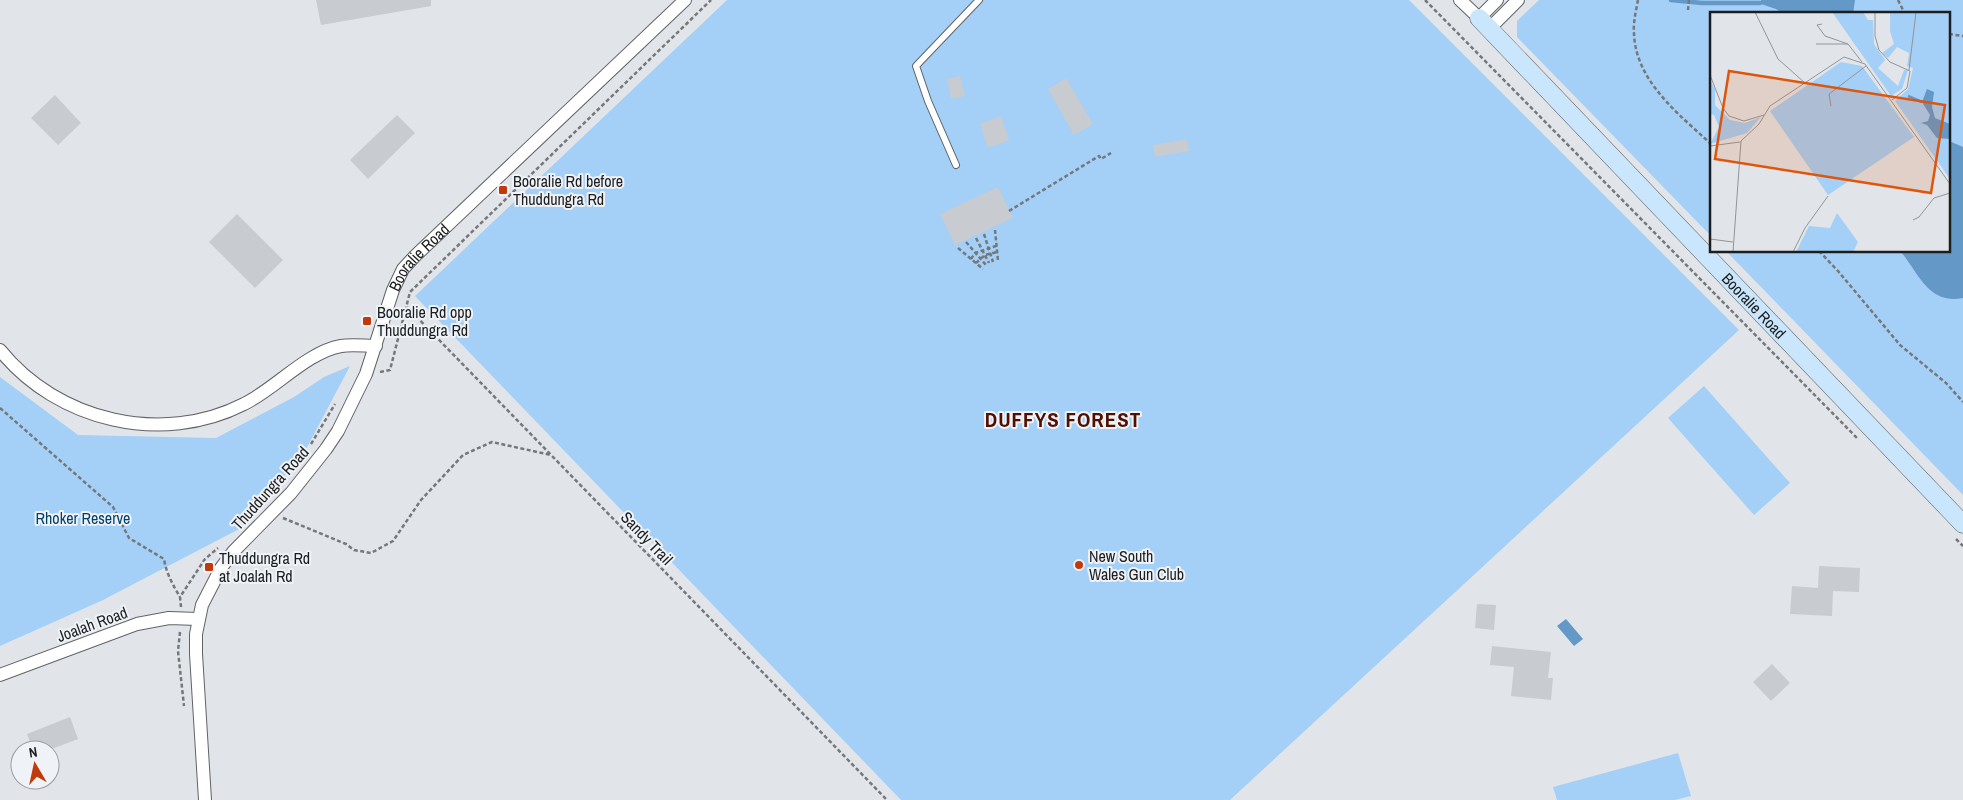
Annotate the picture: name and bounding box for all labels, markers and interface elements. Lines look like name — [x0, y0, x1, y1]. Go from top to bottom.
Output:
inset map — [1710, 12, 1950, 252]
place label: Booralie Rd before Thuddungra Rd — [513, 170, 623, 210]
marker: Booralie Rd before Thuddungra Rd — [497, 184, 509, 196]
street label: Booralie Road — [383, 218, 454, 295]
street label: Booralie Road — [1717, 268, 1791, 344]
place label: Booralie Rd opp Thuddungra Rd — [377, 301, 472, 341]
marker: Booralie Rd opp Thuddungra Rd — [361, 315, 373, 327]
district label: DUFFYS FOREST — [985, 405, 1141, 434]
street label: Thuddungra Road — [226, 441, 314, 535]
street label: Sandy Trail — [616, 506, 678, 570]
park label: Rhoker Reserve — [36, 507, 130, 529]
place label: New South Wales Gun Club — [1089, 545, 1184, 585]
place label: Thuddungra Rd at Joalah Rd — [219, 547, 310, 587]
marker: New South Wales Gun Club — [1073, 559, 1085, 571]
marker: Thuddungra Rd at Joalah Rd — [203, 561, 215, 573]
street label: Joalah Road — [54, 601, 130, 647]
north arrow — [10, 740, 60, 790]
text: N — [27, 743, 38, 762]

